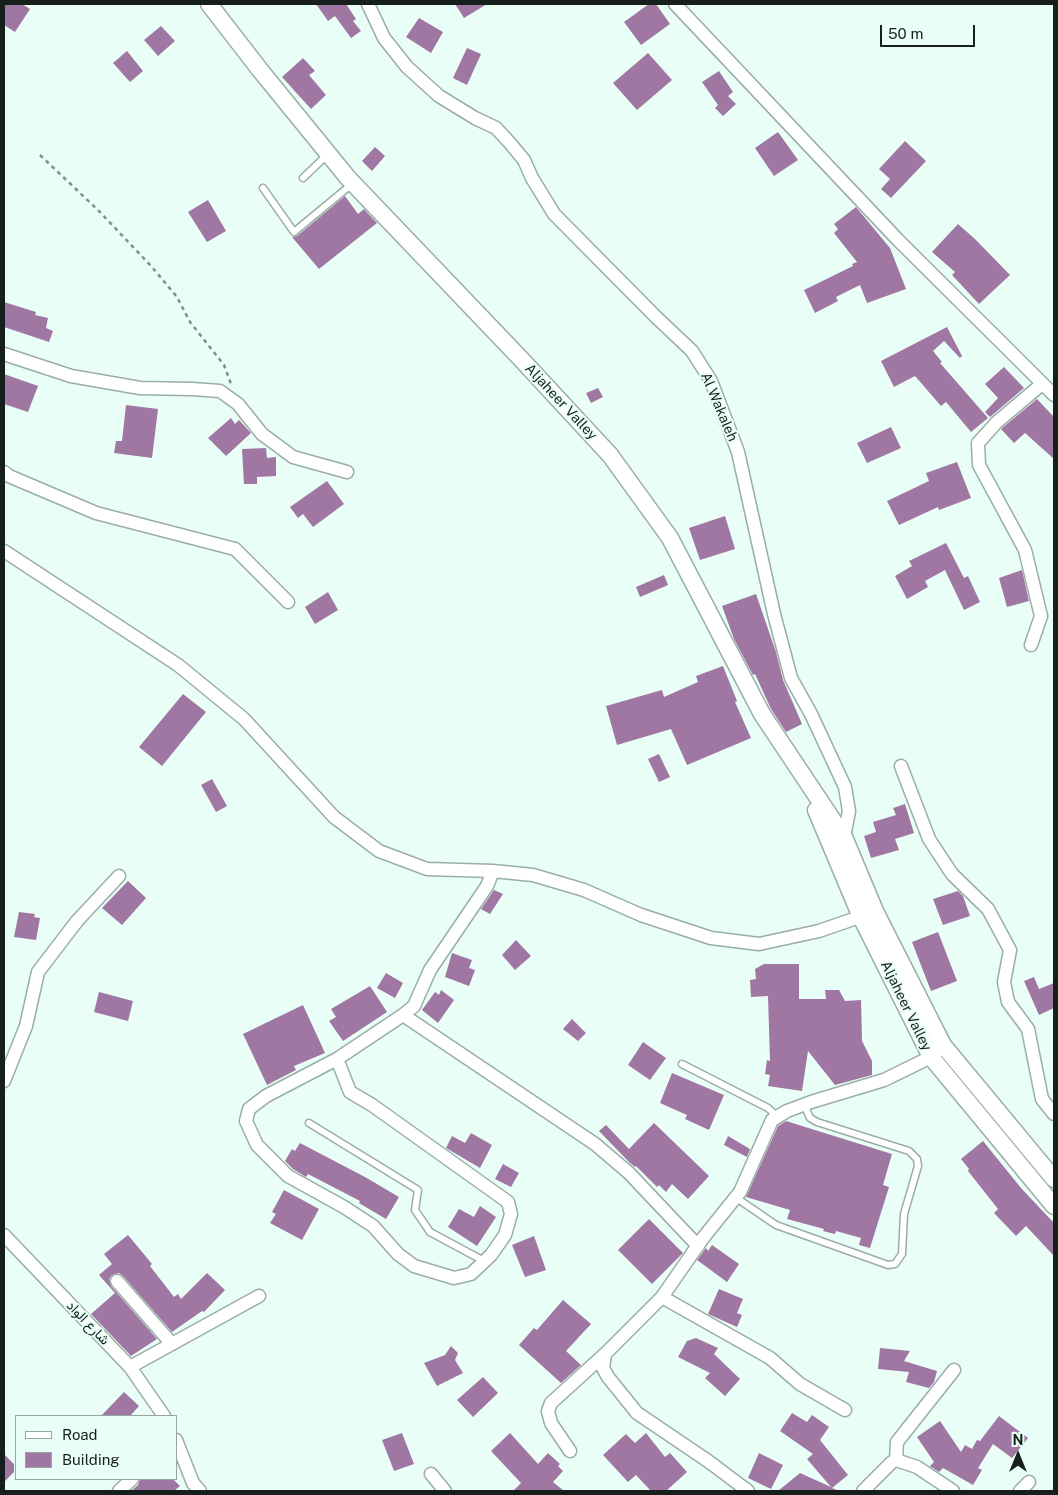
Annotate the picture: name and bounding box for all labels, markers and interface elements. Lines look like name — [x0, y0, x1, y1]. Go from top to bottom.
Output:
scale bar — [883, 15, 978, 47]
text: 50 m — [888, 25, 923, 42]
street label: Aljaheer Valley — [521, 360, 601, 444]
street label: Al Wakaleh — [697, 370, 741, 444]
street label: Aljaheer Valley — [877, 958, 935, 1054]
street label: شارع الواد — [63, 1297, 113, 1349]
legend — [15, 1415, 178, 1480]
text: Road — [62, 1426, 98, 1443]
north arrow — [993, 1430, 1043, 1480]
text: N — [1013, 1432, 1023, 1448]
text: Building — [62, 1451, 120, 1468]

